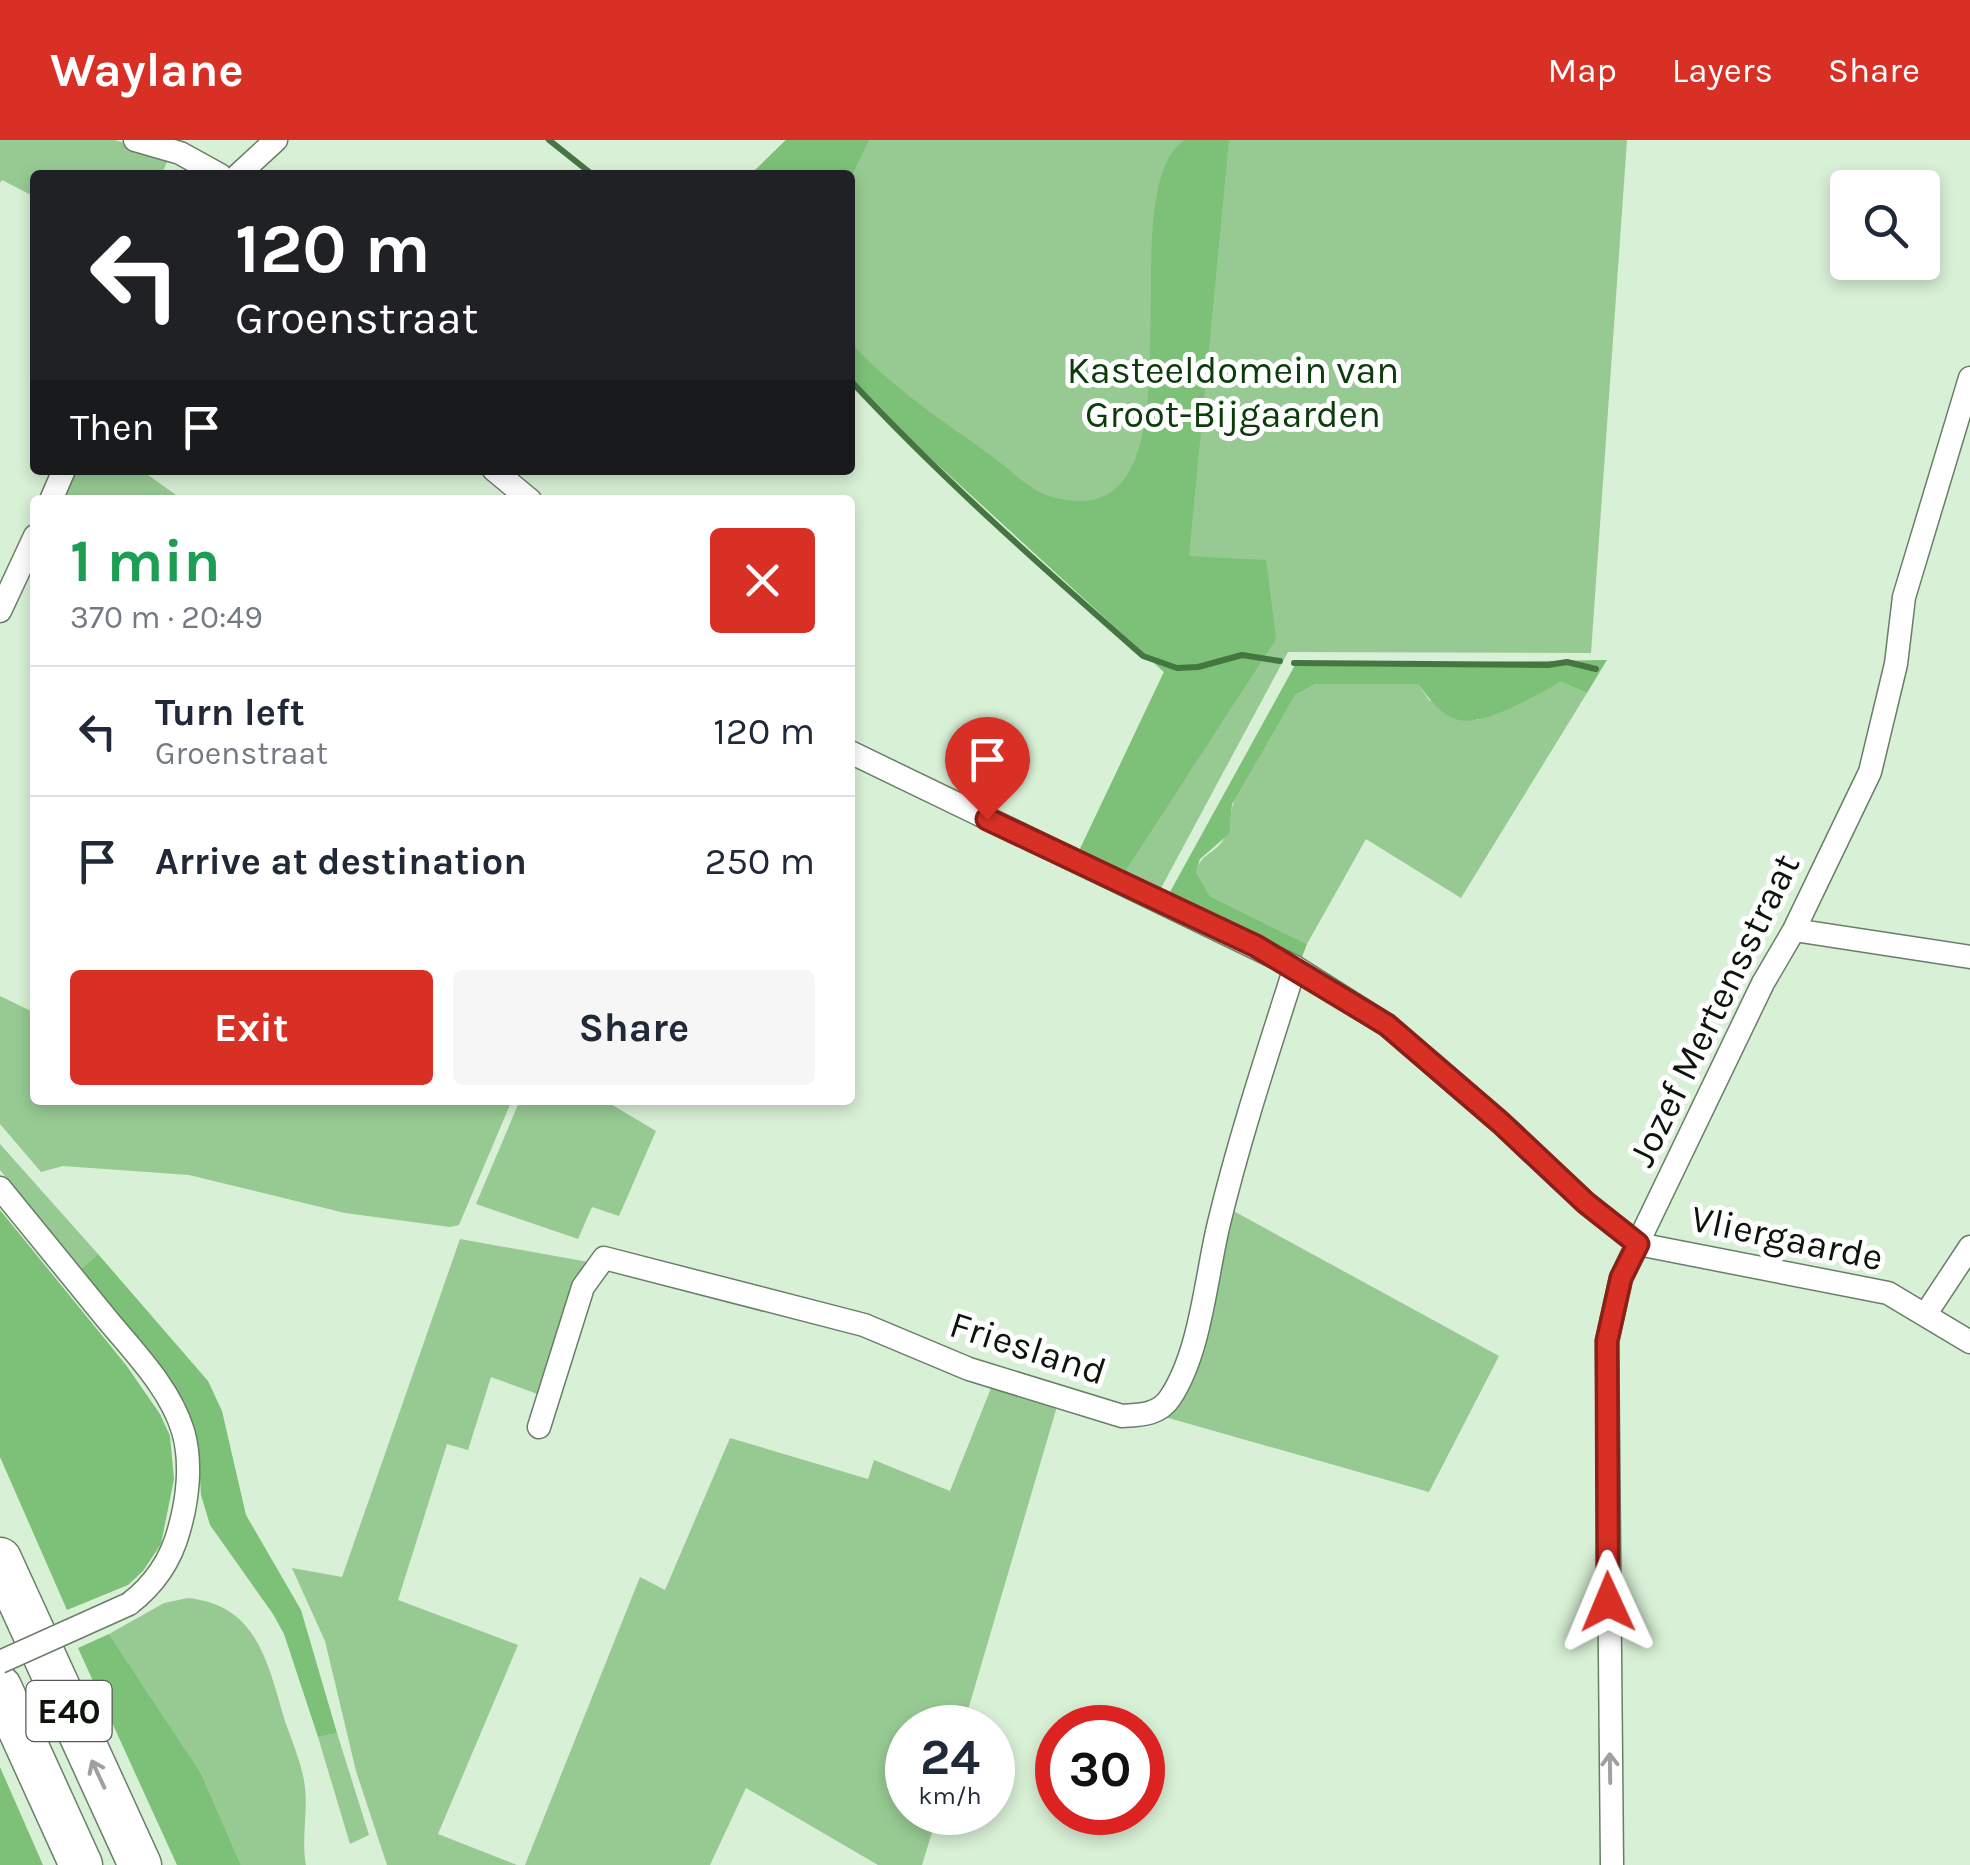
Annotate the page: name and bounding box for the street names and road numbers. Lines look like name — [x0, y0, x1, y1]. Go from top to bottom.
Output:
street label: Jozef Mertensstraat — [1619, 846, 1809, 1174]
street label: Vliergaarde — [1687, 1196, 1887, 1280]
street label: Friesland — [944, 1302, 1112, 1394]
road number: E40 — [27, 1681, 112, 1741]

